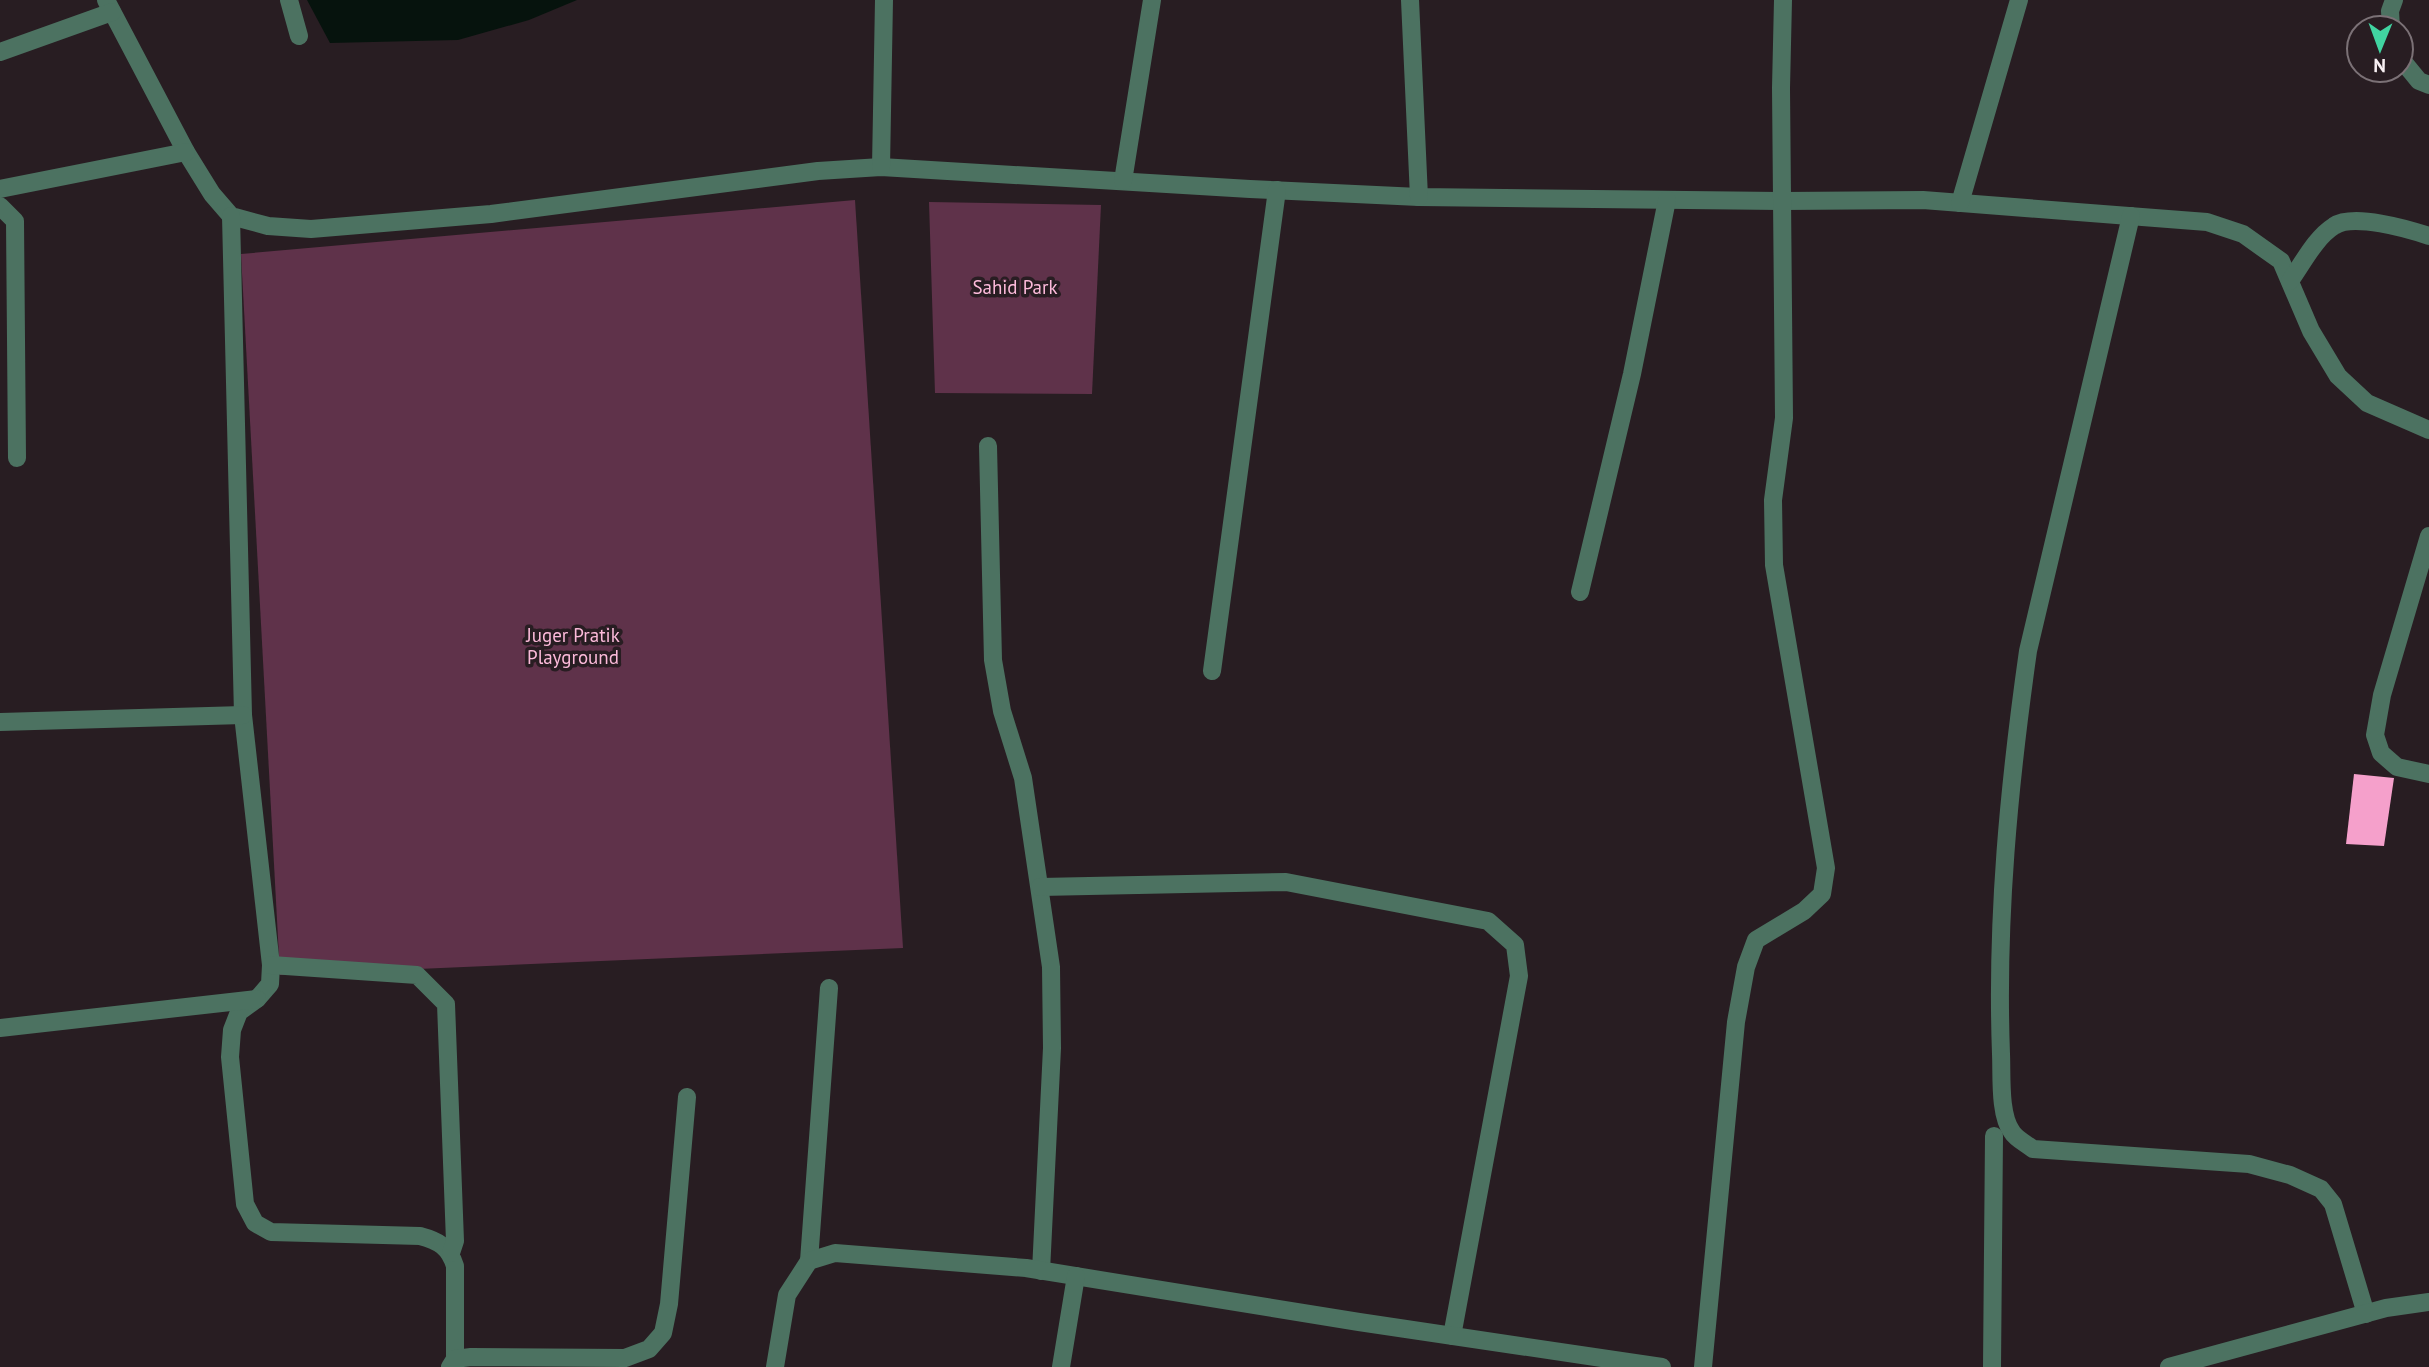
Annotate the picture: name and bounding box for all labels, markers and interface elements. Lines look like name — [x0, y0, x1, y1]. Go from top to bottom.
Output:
north arrow — [2345, 14, 2415, 84]
text: N — [2373, 54, 2386, 78]
park label: Sahid Park — [972, 275, 1058, 299]
park label: Juger Pratik Playground — [525, 623, 620, 669]

